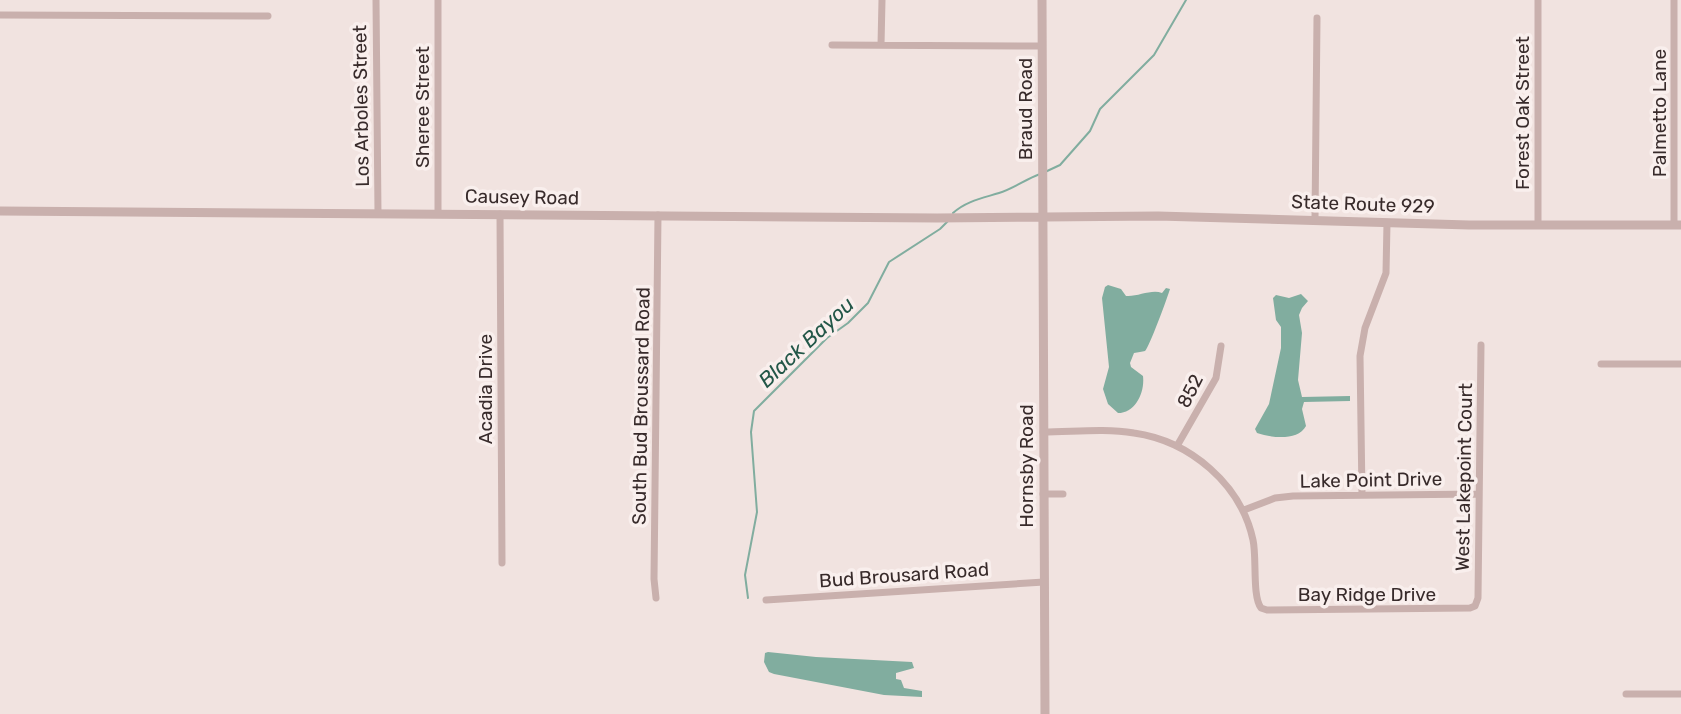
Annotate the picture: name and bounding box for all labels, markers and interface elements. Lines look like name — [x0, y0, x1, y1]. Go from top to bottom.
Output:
street label: Los Arboles Street — [348, 24, 374, 187]
street label: Forest Oak Street — [1511, 36, 1534, 190]
street label: Sheree Street — [411, 45, 434, 168]
street label: Palmetto Lane — [1648, 49, 1671, 177]
street label: Braud Road — [1014, 58, 1037, 160]
street label: Causey Road — [465, 185, 579, 209]
street label: State Route 929 — [1291, 190, 1435, 218]
street label: South Bud Broussard Road — [627, 287, 655, 525]
water label: Black Bayou — [753, 291, 859, 392]
street label: Acadia Drive — [474, 334, 497, 444]
street label: 852 — [1172, 370, 1208, 412]
street label: West Lakepoint Court — [1451, 382, 1477, 571]
street label: Hornsby Road — [1015, 404, 1038, 528]
street label: Lake Point Drive — [1300, 467, 1442, 493]
street label: Bud Brousard Road — [818, 558, 990, 592]
street label: Bay Ridge Drive — [1298, 583, 1436, 606]

